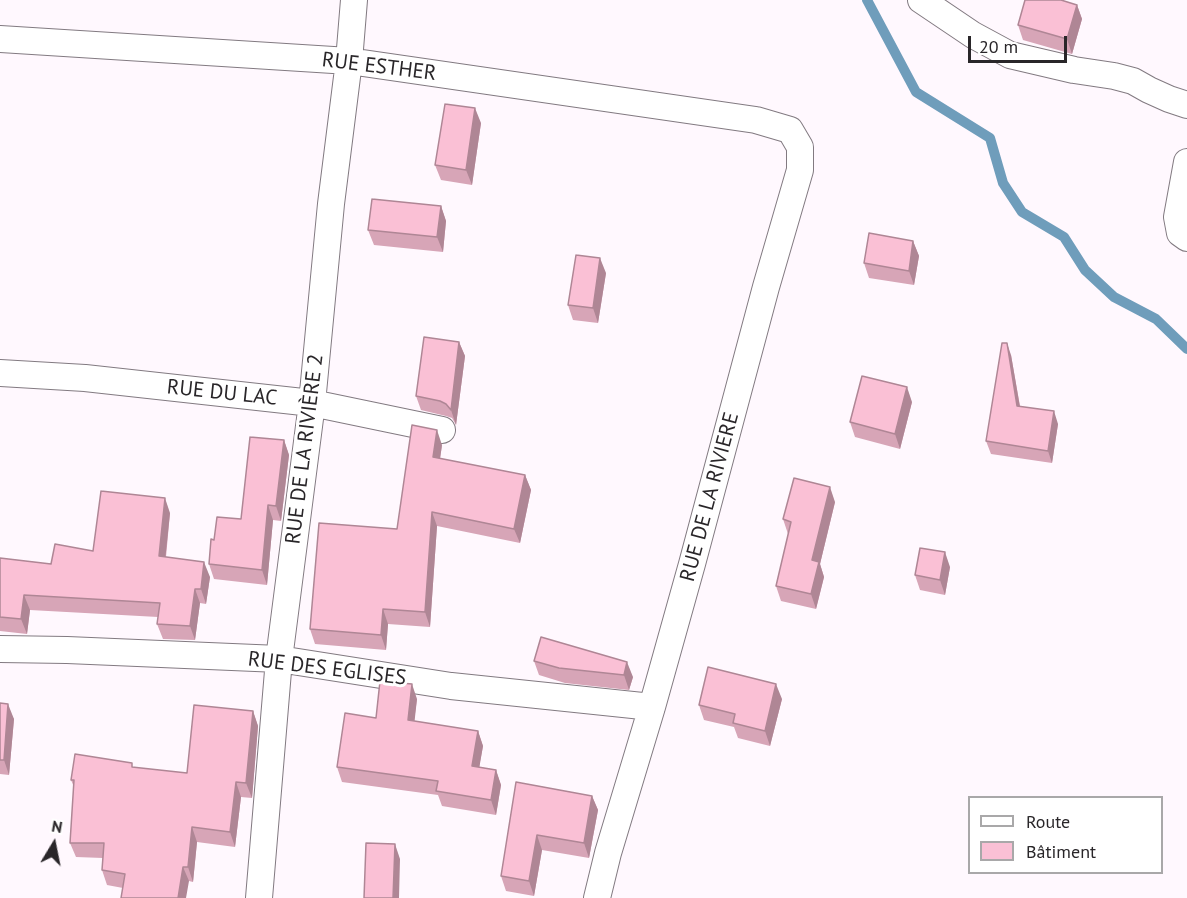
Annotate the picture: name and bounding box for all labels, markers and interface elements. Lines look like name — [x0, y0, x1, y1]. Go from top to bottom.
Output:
scale bar — [971, 24, 1070, 62]
text: 20 m — [979, 35, 1018, 58]
street label: RUE ESTHER — [320, 47, 438, 87]
street label: RUE DE LA RIVIÈRE 2 — [281, 353, 329, 545]
street label: RUE DU LAC — [166, 375, 278, 411]
street label: RUE DE LA RIVIERE — [675, 410, 745, 584]
street label: RUE DES EGLISES — [246, 647, 408, 691]
legend — [968, 796, 1163, 874]
text: Route — [1026, 810, 1070, 833]
north arrow — [24, 814, 84, 874]
text: N — [50, 816, 64, 837]
text: Bâtiment — [1026, 840, 1096, 863]

